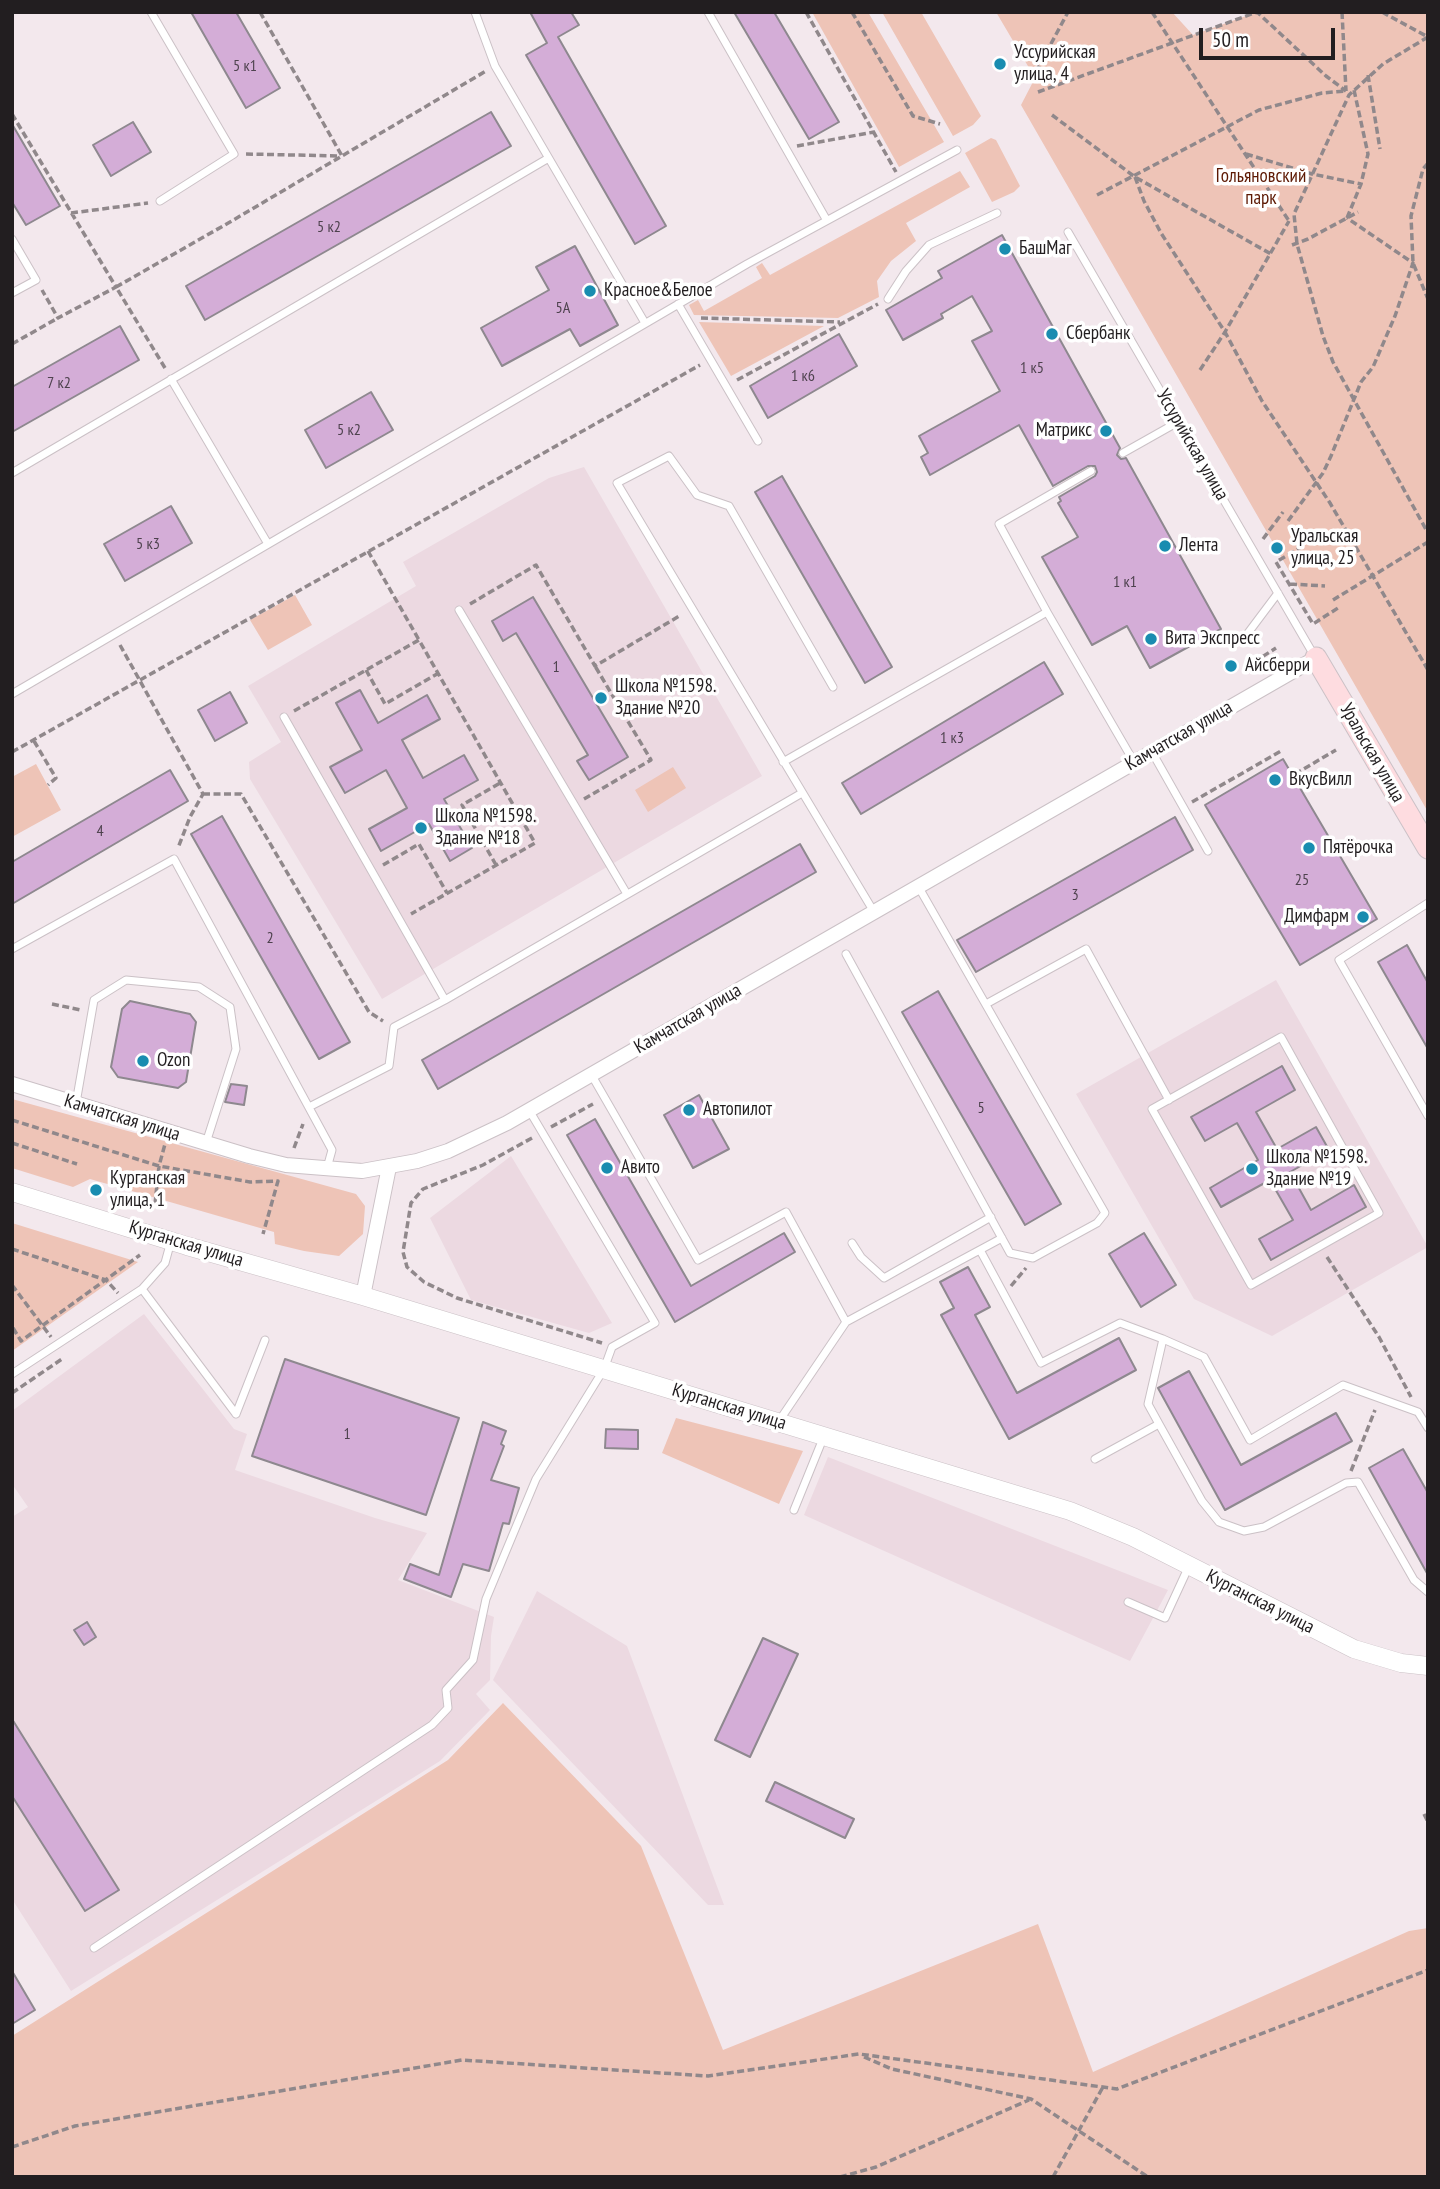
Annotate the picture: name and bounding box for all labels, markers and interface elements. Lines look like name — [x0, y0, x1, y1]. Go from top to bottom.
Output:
scale bar — [1202, 14, 1338, 58]
text: 50 m — [1212, 26, 1249, 53]
place label: Уссурийская улица, 4 — [1014, 42, 1096, 86]
house number: 5 к1 — [233, 56, 257, 76]
marker: Уссурийская улица, 4 — [992, 56, 1008, 72]
park label: Гольяновcкий парк — [1216, 166, 1306, 210]
house number: 5 к2 — [317, 217, 341, 237]
place label: БашМаг — [1019, 238, 1072, 260]
marker: БашМаг — [997, 241, 1013, 257]
place label: Красное&Белое — [604, 280, 713, 302]
marker: Красное&Белое — [582, 283, 598, 299]
house number: 5А — [556, 298, 570, 318]
place label: Сбербанк — [1066, 323, 1130, 345]
marker: Сбербанк — [1044, 326, 1060, 342]
house number: 1 к5 — [1020, 358, 1044, 378]
house number: 1 к6 — [791, 366, 815, 386]
house number: 7 к2 — [47, 373, 71, 393]
street label: Уссурийская улица — [1151, 385, 1233, 505]
house number: 5 к2 — [337, 420, 361, 440]
place label: Матрикс — [1036, 420, 1092, 442]
marker: Матрикс — [1098, 423, 1114, 439]
place label: Уральская улица, 25 — [1291, 526, 1358, 570]
house number: 5 к3 — [136, 534, 160, 554]
place label: Лента — [1179, 535, 1218, 557]
marker: Лента — [1157, 538, 1173, 554]
marker: Уральская улица, 25 — [1269, 540, 1285, 556]
house number: 1 к1 — [1113, 572, 1137, 592]
place label: Вита Экспресс — [1165, 628, 1260, 650]
marker: Вита Экспресс — [1143, 631, 1159, 647]
place label: Айсберри — [1245, 655, 1310, 677]
house number: 1 — [552, 657, 560, 677]
marker: Айсберри — [1223, 658, 1239, 674]
place label: Школа №1598. Здание №20 — [615, 676, 716, 720]
marker: Школа №1598. Здание №20 — [593, 690, 609, 706]
street label: Камчатская улица — [1121, 696, 1237, 776]
street label: Уральская улица — [1335, 699, 1409, 807]
house number: 1 к3 — [940, 728, 964, 748]
place label: ВкусВилл — [1289, 769, 1352, 791]
marker: ВкусВилл — [1267, 772, 1283, 788]
place label: Школа №1598. Здание №18 — [435, 806, 536, 850]
marker: Школа №1598. Здание №18 — [413, 820, 429, 836]
house number: 4 — [96, 821, 104, 841]
place label: Пятёрочка — [1323, 837, 1393, 859]
marker: Пятёрочка — [1301, 840, 1317, 856]
house number: 25 — [1295, 870, 1309, 890]
house number: 3 — [1071, 885, 1079, 905]
place label: Димфарм — [1284, 906, 1349, 928]
marker: Димфарм — [1355, 909, 1371, 925]
house number: 2 — [266, 928, 274, 948]
street label: Камчатская улица — [630, 979, 746, 1059]
place label: Ozon — [157, 1050, 190, 1072]
marker: Ozon — [135, 1053, 151, 1069]
street label: Камчатская улица — [61, 1090, 183, 1146]
house number: 5 — [977, 1098, 985, 1118]
place label: Автопилот — [703, 1099, 772, 1121]
marker: Автопилот — [681, 1102, 697, 1118]
place label: Школа №1598. Здание №19 — [1266, 1147, 1367, 1191]
place label: Авито — [621, 1157, 660, 1179]
marker: Авито — [599, 1160, 615, 1176]
marker: Школа №1598. Здание №19 — [1244, 1161, 1260, 1177]
place label: Курганская улица, 1 — [110, 1168, 185, 1212]
marker: Курганская улица, 1 — [88, 1182, 104, 1198]
street label: Курганская улица — [126, 1216, 246, 1272]
street label: Курганская улица — [669, 1379, 789, 1435]
house number: 1 — [343, 1424, 351, 1444]
street label: Курганская улица — [1202, 1565, 1318, 1639]

